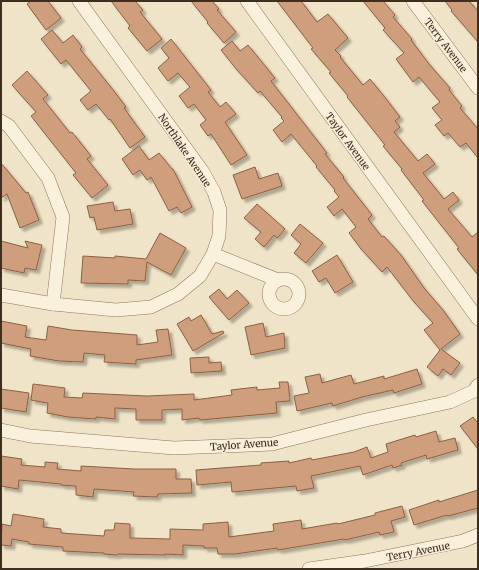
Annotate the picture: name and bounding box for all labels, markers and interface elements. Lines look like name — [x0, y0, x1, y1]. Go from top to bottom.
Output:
street label: Terry Avenue — [421, 16, 470, 75]
street label: Taylor Avenue — [322, 110, 373, 173]
street label: Northlake Avenue — [155, 111, 214, 189]
street label: Taylor Avenue — [209, 436, 279, 453]
street label: Terry Avenue — [385, 539, 451, 564]

